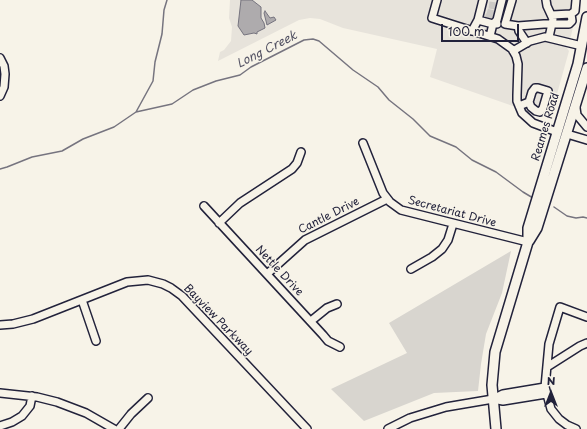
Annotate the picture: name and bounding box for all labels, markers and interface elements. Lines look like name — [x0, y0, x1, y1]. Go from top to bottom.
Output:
scale bar — [443, 16, 521, 42]
text: 100 m — [448, 22, 485, 40]
water label: Long Creek — [234, 29, 300, 71]
street label: Reames Road — [529, 91, 563, 163]
street label: Secretariat Drive — [406, 194, 498, 230]
street label: Cantle Drive — [296, 195, 362, 237]
street label: Nettle Drive — [252, 243, 306, 299]
street label: Bayview Parkway — [181, 282, 255, 358]
text: N — [547, 372, 555, 389]
north arrow — [531, 373, 571, 413]

